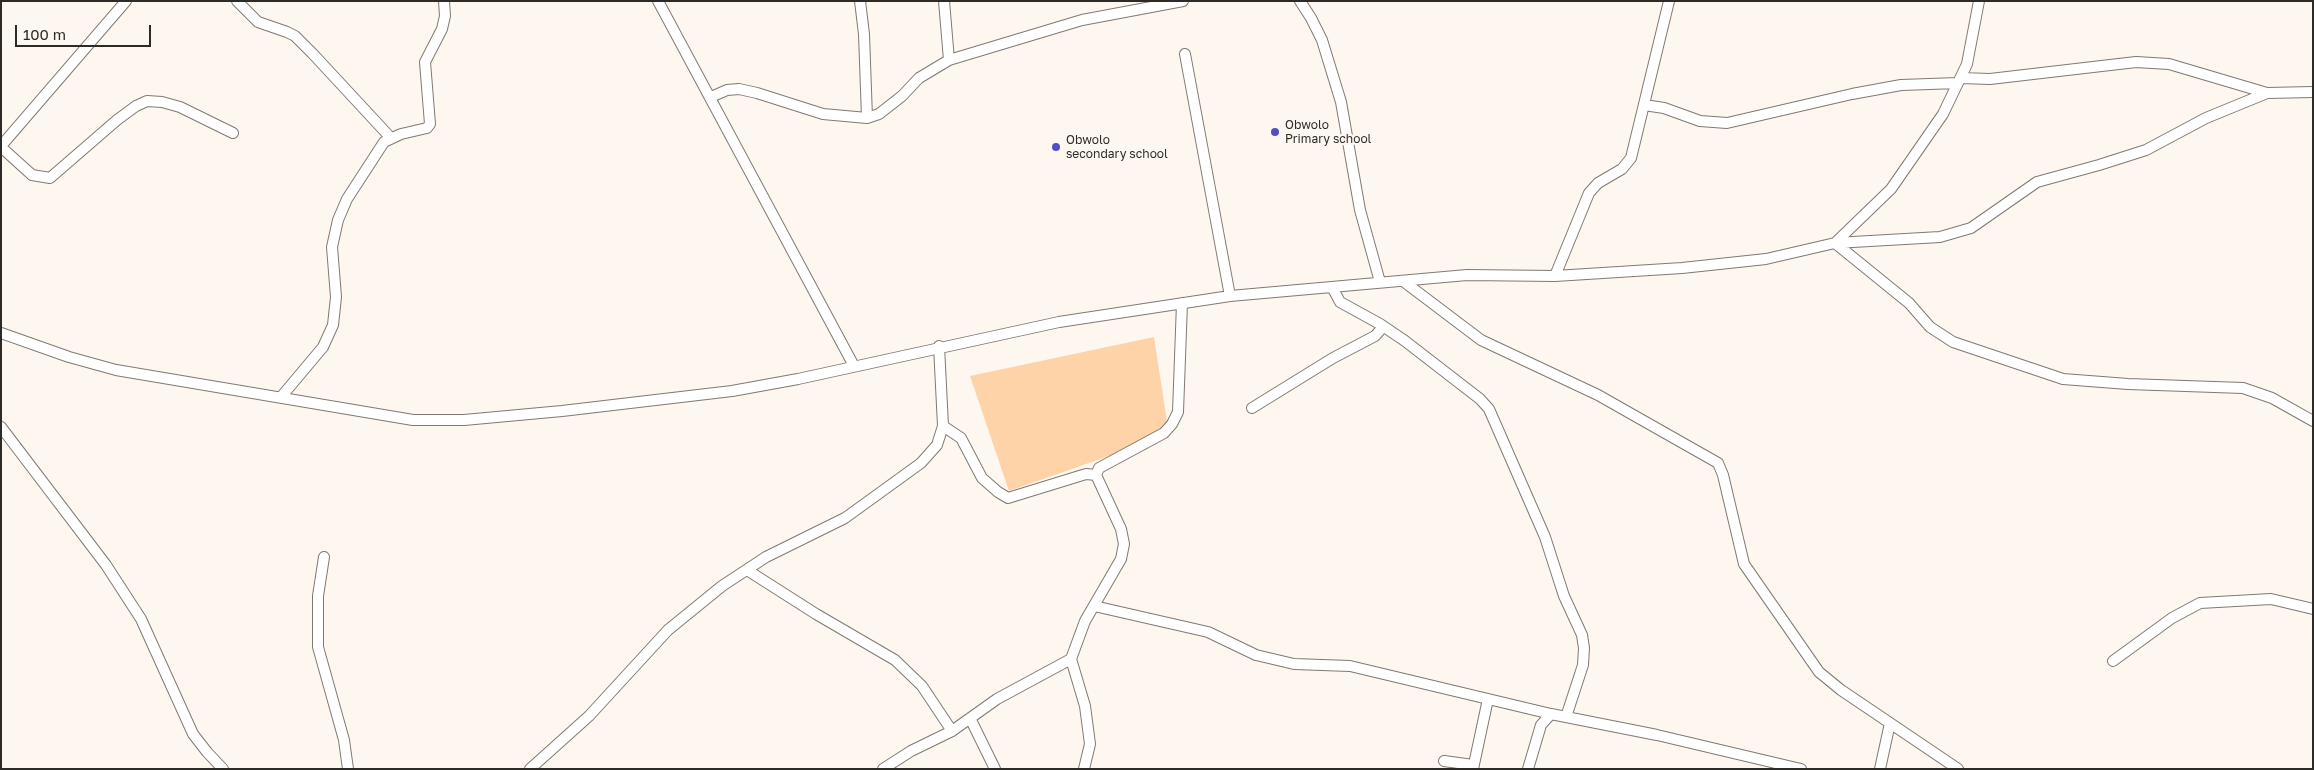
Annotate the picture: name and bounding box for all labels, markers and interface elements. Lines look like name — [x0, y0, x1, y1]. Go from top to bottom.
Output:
scale bar — [18, 15, 154, 47]
text: 100 m — [23, 25, 66, 43]
place label: Obwolo Primary school — [1285, 118, 1371, 146]
marker: Obwolo Primary school — [1269, 126, 1281, 138]
place label: Obwolo secondary school — [1066, 133, 1168, 161]
marker: Obwolo secondary school — [1050, 141, 1062, 153]

